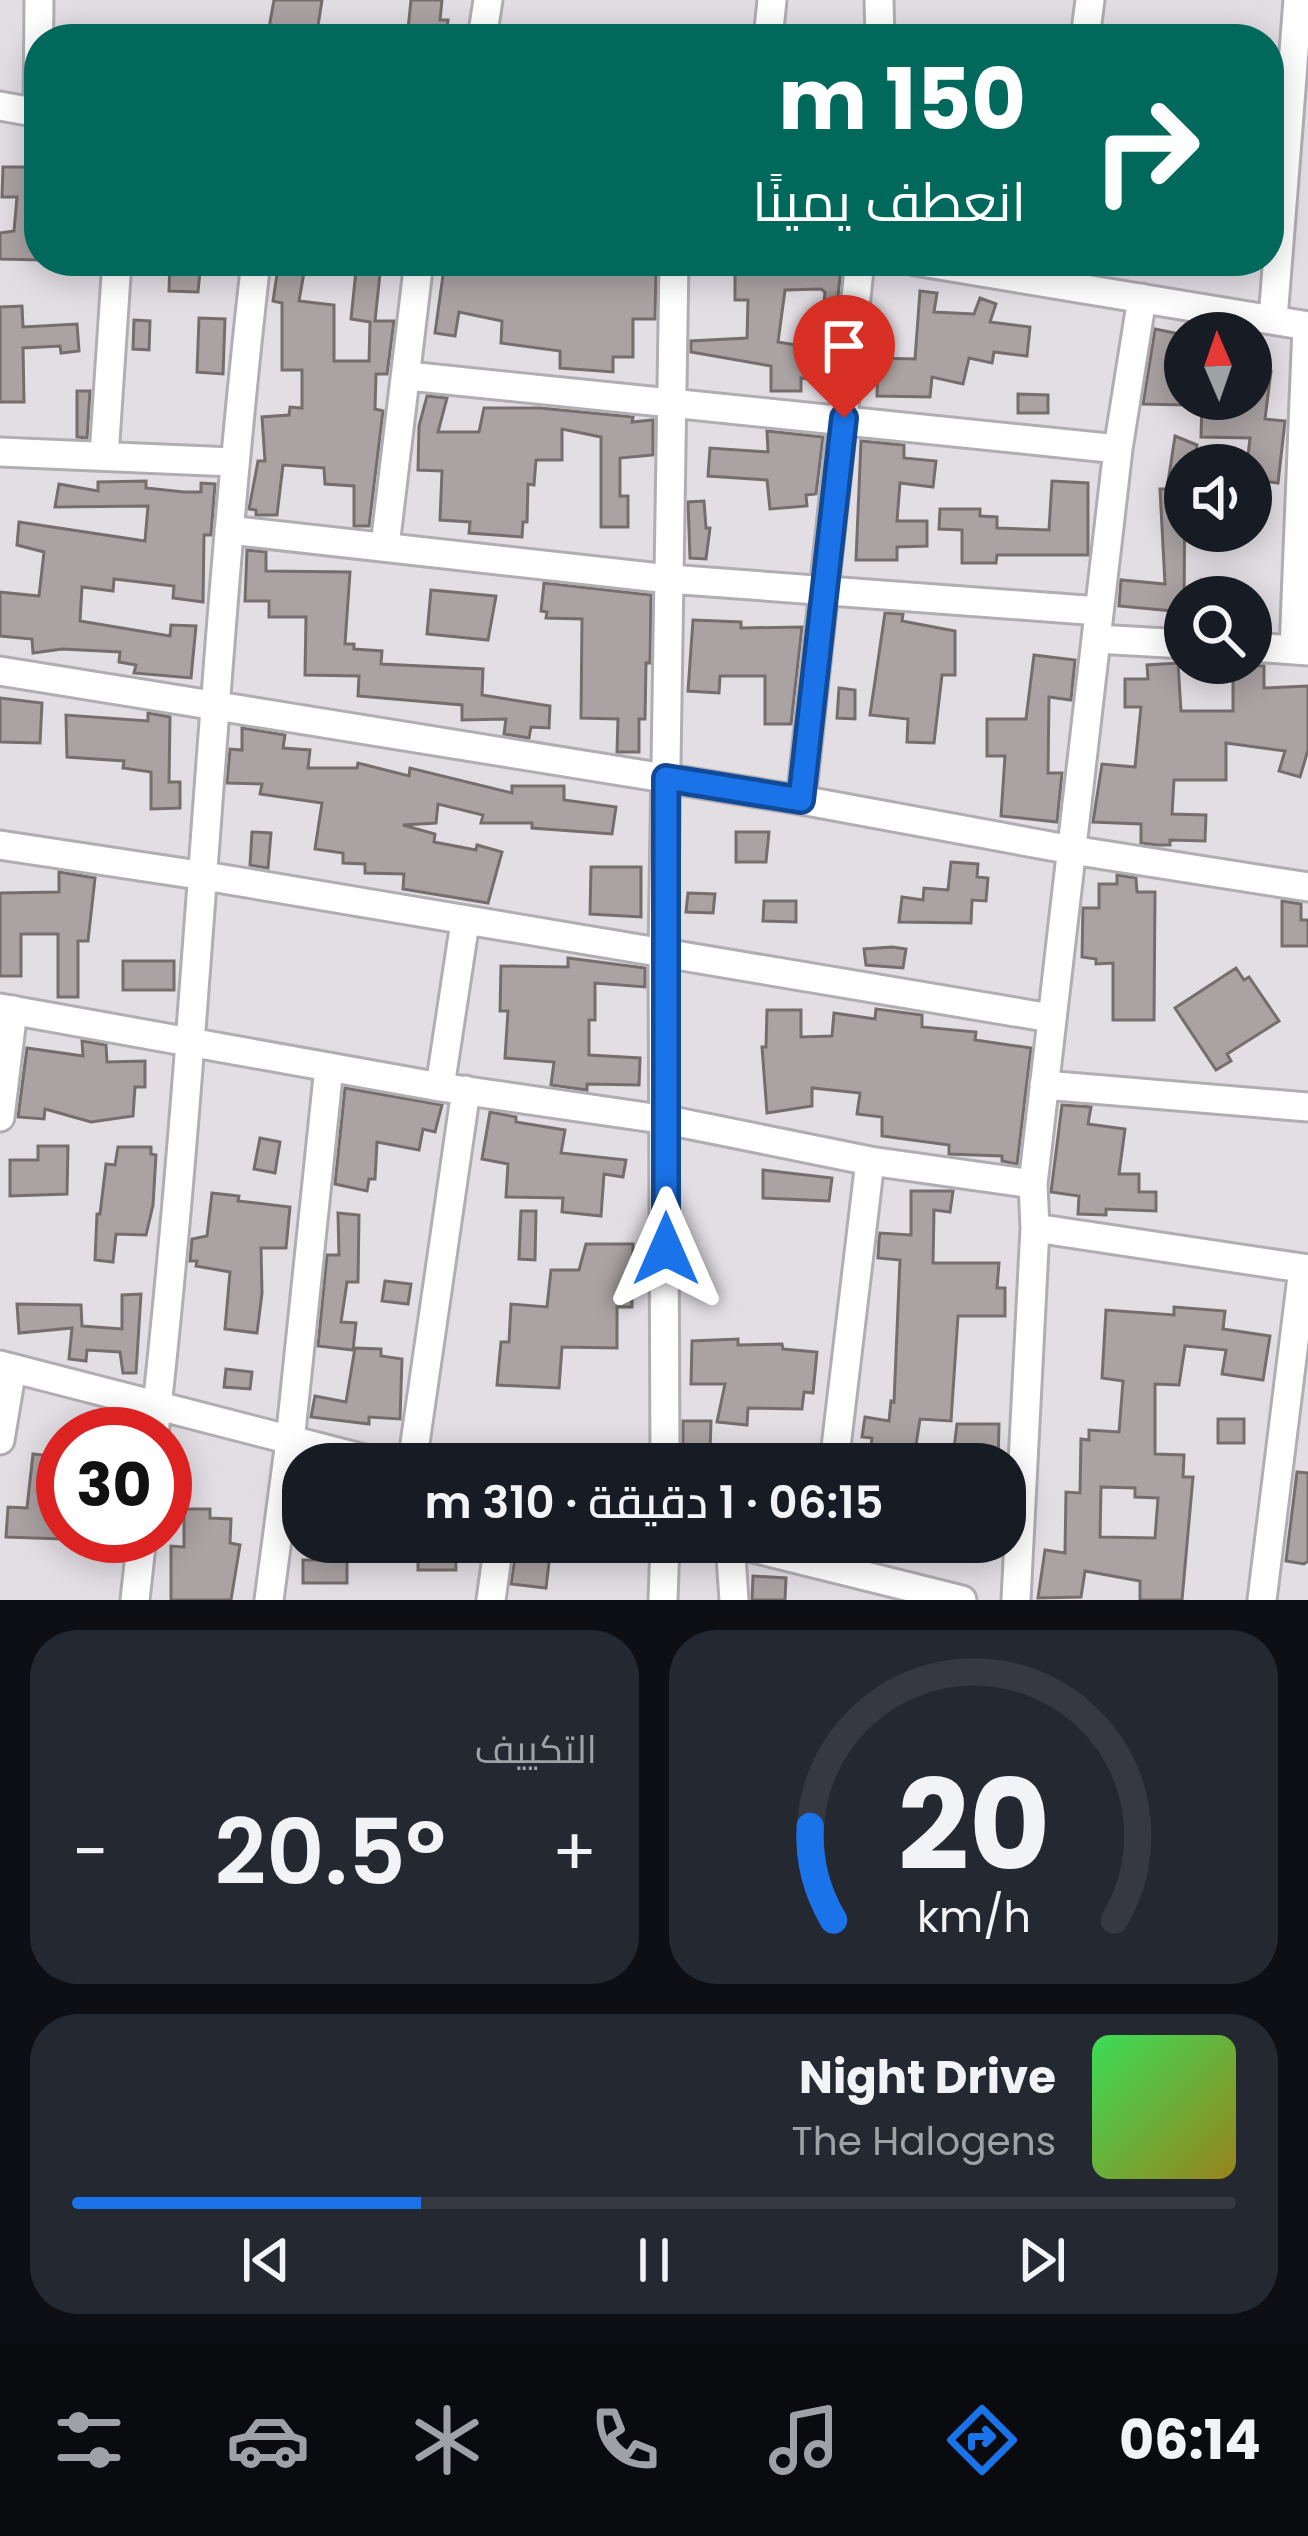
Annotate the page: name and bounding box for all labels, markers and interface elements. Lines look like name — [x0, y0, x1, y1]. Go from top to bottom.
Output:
text: 150 m — [778, 41, 1026, 158]
icon: right — [1068, 72, 1224, 228]
text: انعطف يمينًا — [752, 164, 1026, 240]
pin — [793, 295, 895, 418]
north arrow — [1164, 312, 1272, 420]
map controls — [1164, 312, 1272, 684]
icon: arrive — [811, 313, 877, 379]
button: sound — [1164, 444, 1272, 552]
button: search — [1164, 576, 1272, 684]
position arrow — [603, 1186, 729, 1312]
speed limit sign: 30 — [36, 1407, 192, 1563]
text: 06:15 · 1 دقيقة · 310 m — [424, 1471, 884, 1534]
text: التكييف — [475, 1722, 597, 1777]
text: 20 — [897, 1738, 1050, 1913]
text: 20.5° — [215, 1789, 446, 1916]
text: − — [72, 1806, 108, 1898]
text: + — [552, 1806, 597, 1898]
text: km/h — [916, 1887, 1031, 1947]
text: Night Drive — [799, 2046, 1056, 2109]
text: The Halogens — [792, 2114, 1056, 2169]
icon: previous — [233, 2227, 299, 2293]
icon: pause — [621, 2227, 687, 2293]
icon: next — [1009, 2227, 1075, 2293]
icon: filters — [47, 2398, 131, 2482]
icon: car — [226, 2398, 310, 2482]
icon: climate — [405, 2398, 489, 2482]
icon: phone — [583, 2398, 667, 2482]
icon: music — [762, 2398, 846, 2482]
icon: directions — [940, 2398, 1024, 2482]
text: 06:14 — [1119, 2402, 1261, 2478]

